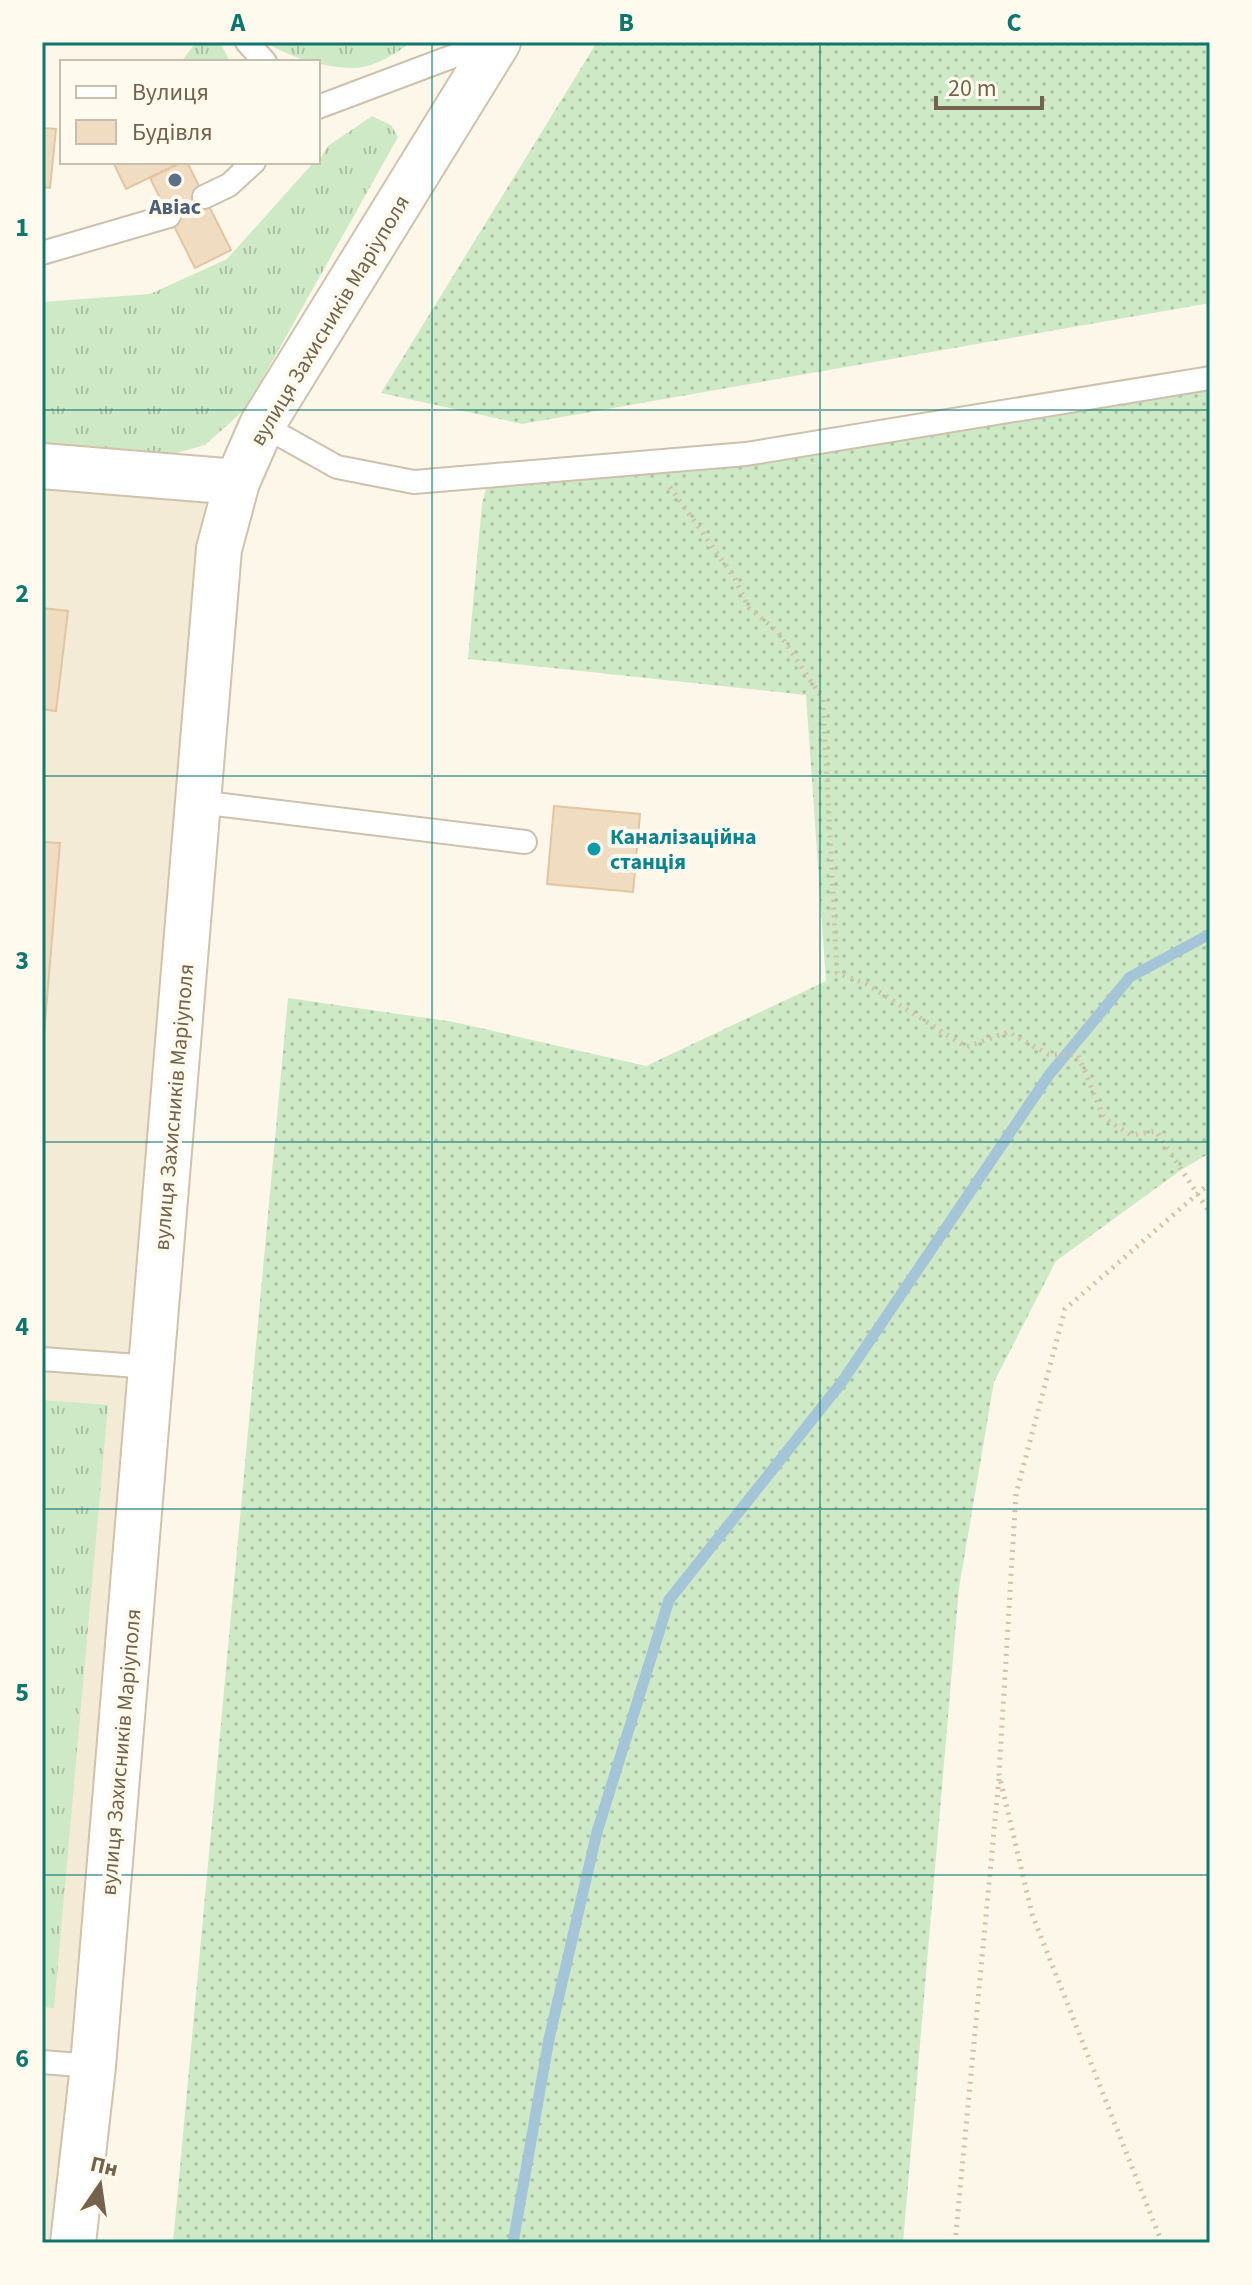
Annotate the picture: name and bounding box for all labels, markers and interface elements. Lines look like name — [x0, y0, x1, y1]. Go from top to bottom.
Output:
text: A — [230, 4, 247, 41]
text: B — [618, 4, 634, 41]
text: C — [1006, 4, 1022, 41]
legend — [60, 60, 320, 164]
scale bar — [936, 60, 1042, 110]
text: 20 m — [948, 71, 997, 106]
text: Вулиця — [132, 75, 209, 110]
text: Будівля — [132, 115, 213, 150]
marker: Авіас — [166, 171, 184, 189]
street label: вулиця Захисників Маріуполя — [242, 189, 418, 452]
place label: Авіас — [148, 191, 201, 223]
text: 1 — [15, 209, 29, 246]
text: 2 — [15, 575, 29, 612]
place label: Каналізаційна станція — [610, 821, 757, 878]
marker: Каналізаційна станція — [585, 840, 603, 858]
text: 3 — [15, 942, 29, 979]
street label: вулиця Захисників Маріуполя — [146, 962, 202, 1252]
text: 4 — [15, 1308, 29, 1345]
street label: вулиця Захисників Маріуполя — [93, 1607, 149, 1897]
text: 5 — [15, 1674, 29, 1711]
text: 6 — [15, 2040, 29, 2077]
north arrow — [60, 2145, 140, 2225]
text: Пн — [87, 2148, 121, 2185]

